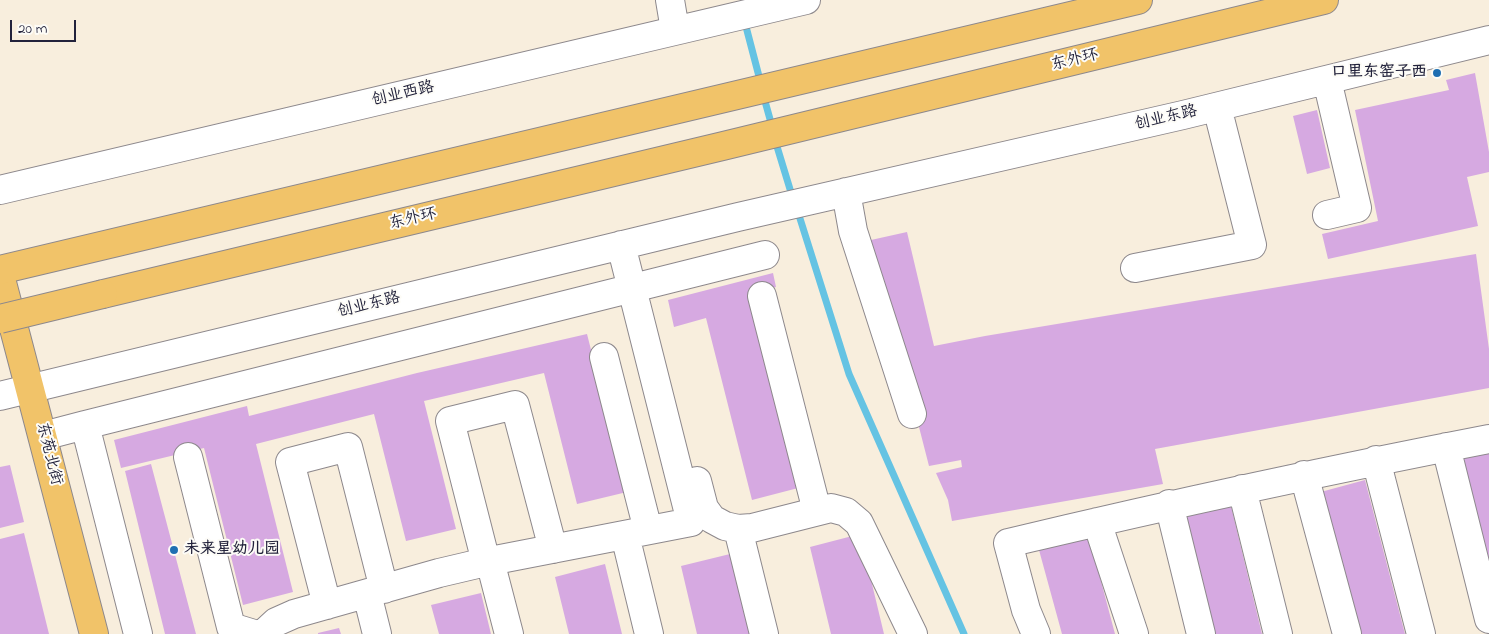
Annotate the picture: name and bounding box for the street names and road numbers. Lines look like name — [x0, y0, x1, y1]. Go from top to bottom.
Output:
street label: 东外环 — [1049, 46, 1101, 76]
street label: 创业西路 — [370, 78, 436, 112]
street label: 创业东路 — [1133, 102, 1199, 136]
street label: 东外环 — [387, 205, 439, 235]
street label: 创业东路 — [336, 289, 402, 323]
street label: 东苑北街 — [31, 421, 65, 487]

